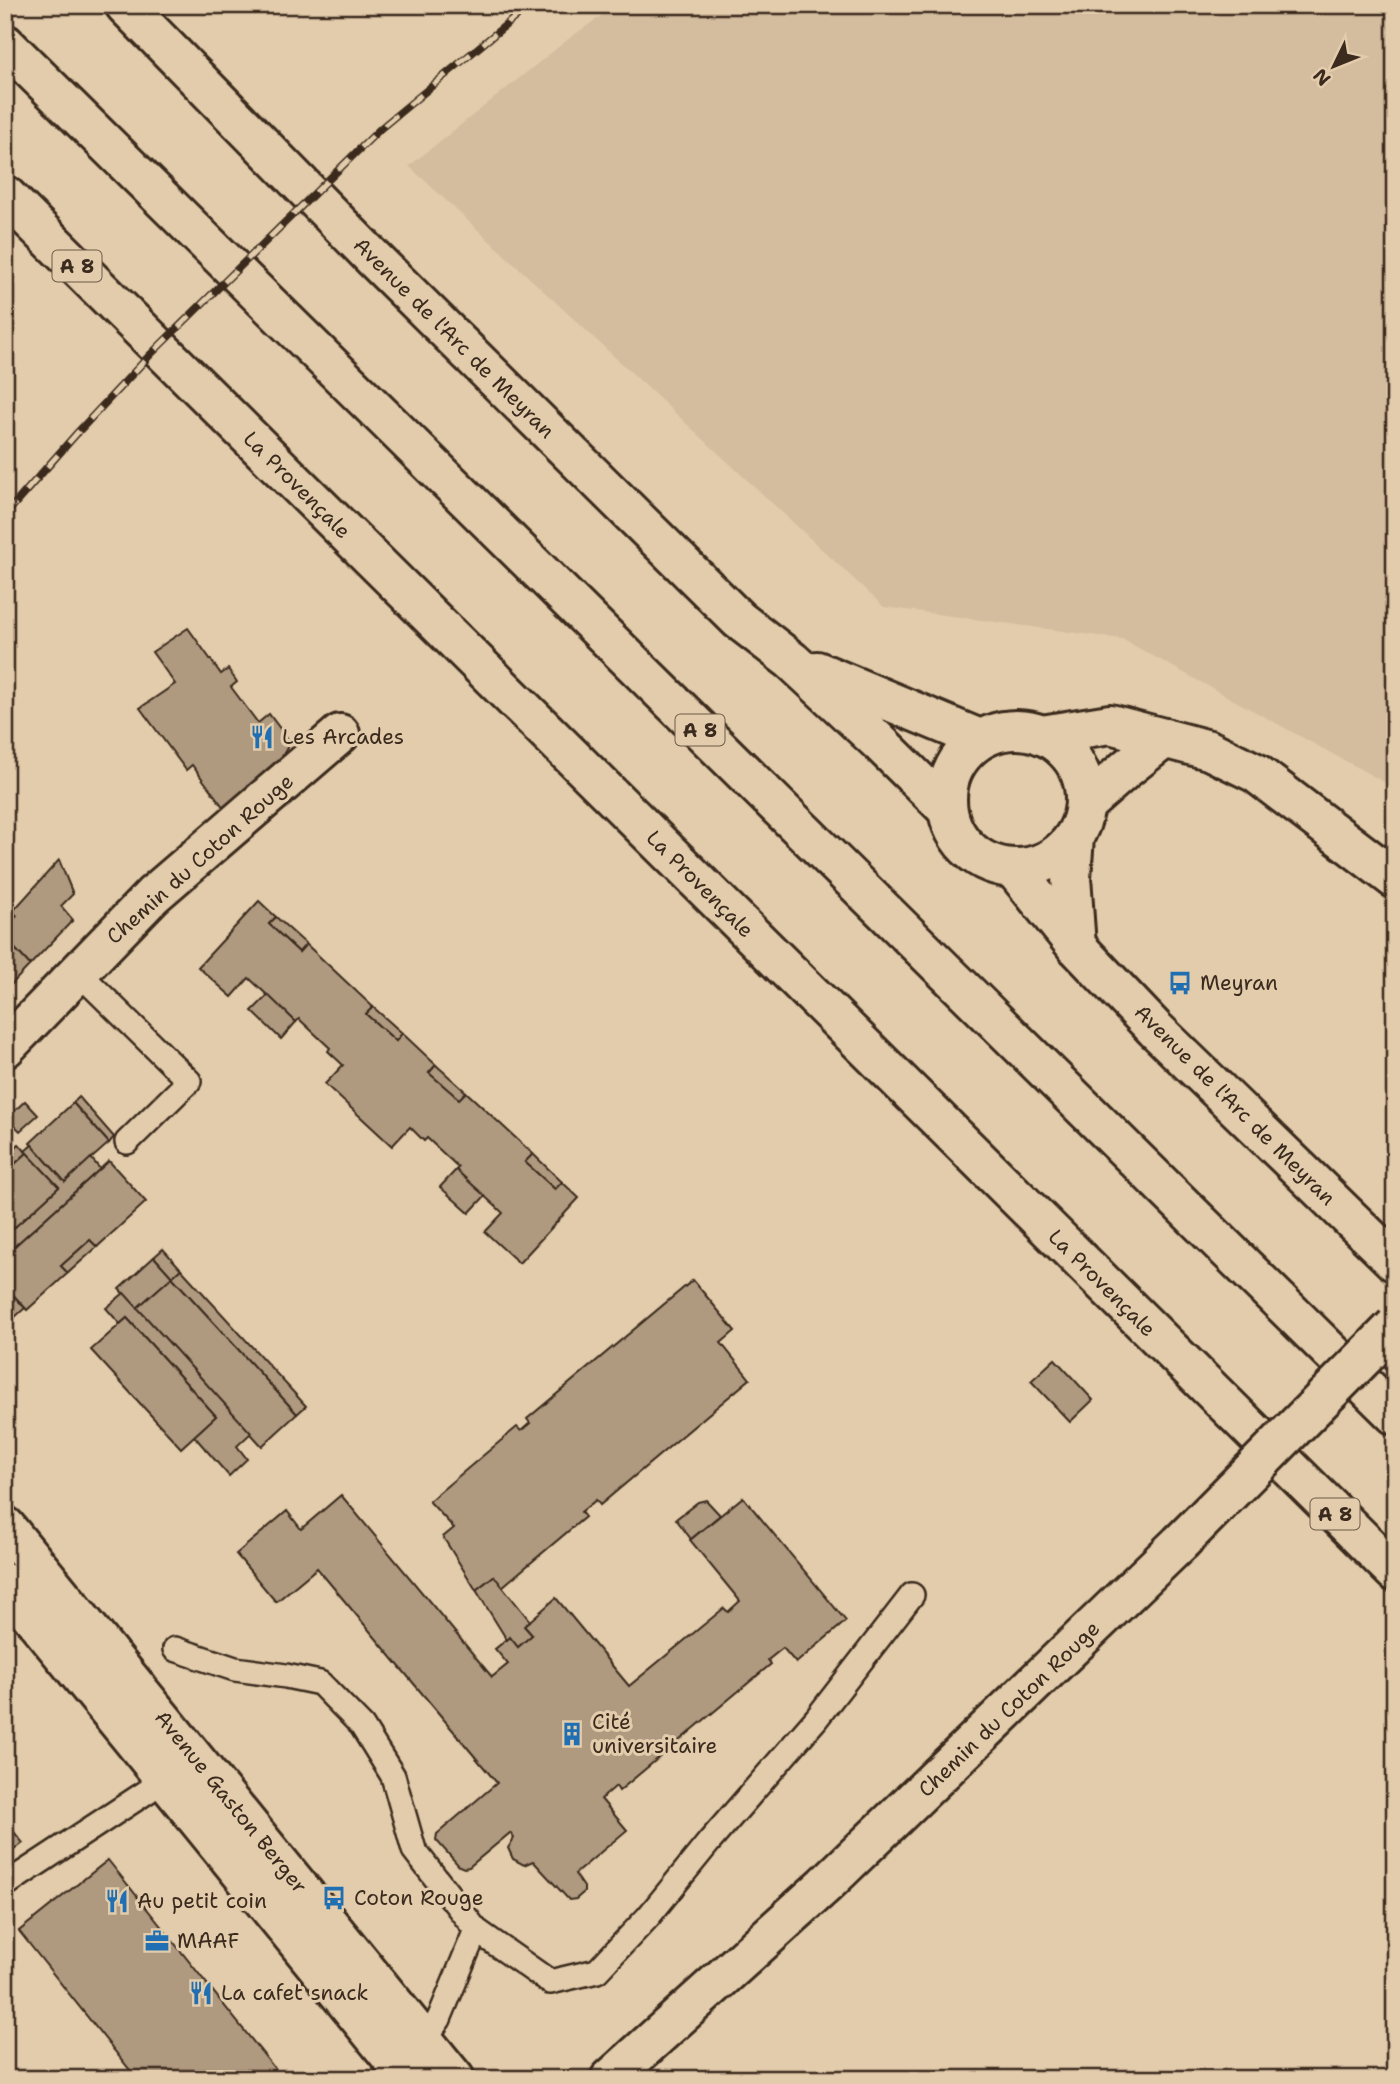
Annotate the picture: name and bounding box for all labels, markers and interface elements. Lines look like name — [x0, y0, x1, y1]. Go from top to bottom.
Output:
north arrow — [1298, 32, 1368, 102]
text: N — [1308, 63, 1336, 91]
street label: Avenue de l'Arc de Meyran — [347, 231, 561, 445]
road number: A 8 — [52, 250, 102, 282]
street label: La Provençale — [237, 425, 357, 545]
road number: A 8 — [676, 715, 724, 746]
restaurant icon: Les Arcades — [248, 723, 276, 751]
place label: Les Arcades — [282, 723, 404, 751]
street label: Chemin du Coton Rouge — [101, 767, 299, 951]
street label: La Provençale — [640, 824, 760, 944]
bus stop icon: Meyran — [1166, 969, 1194, 997]
place label: Meyran — [1200, 969, 1278, 997]
street label: Avenue de l'Arc de Meyran — [1128, 998, 1342, 1212]
street label: La Provençale — [1042, 1223, 1162, 1343]
road number: A 8 — [1310, 1498, 1360, 1530]
street label: Chemin du Coton Rouge — [912, 1615, 1106, 1803]
street label: Avenue Gaston Berger — [148, 1705, 314, 1899]
place label: Cité universitaire — [592, 1708, 717, 1760]
building icon: Cité universitaire — [558, 1720, 586, 1748]
bus stop icon: Coton Rouge — [320, 1884, 348, 1912]
place label: Coton Rouge — [354, 1884, 484, 1912]
restaurant icon: Au petit coin — [103, 1887, 131, 1915]
place label: Au petit coin — [137, 1887, 267, 1915]
office icon: MAAF — [143, 1927, 171, 1955]
place label: MAAF — [177, 1927, 239, 1955]
restaurant icon: La cafet snack — [187, 1979, 215, 2007]
place label: La cafet snack — [221, 1979, 369, 2007]

